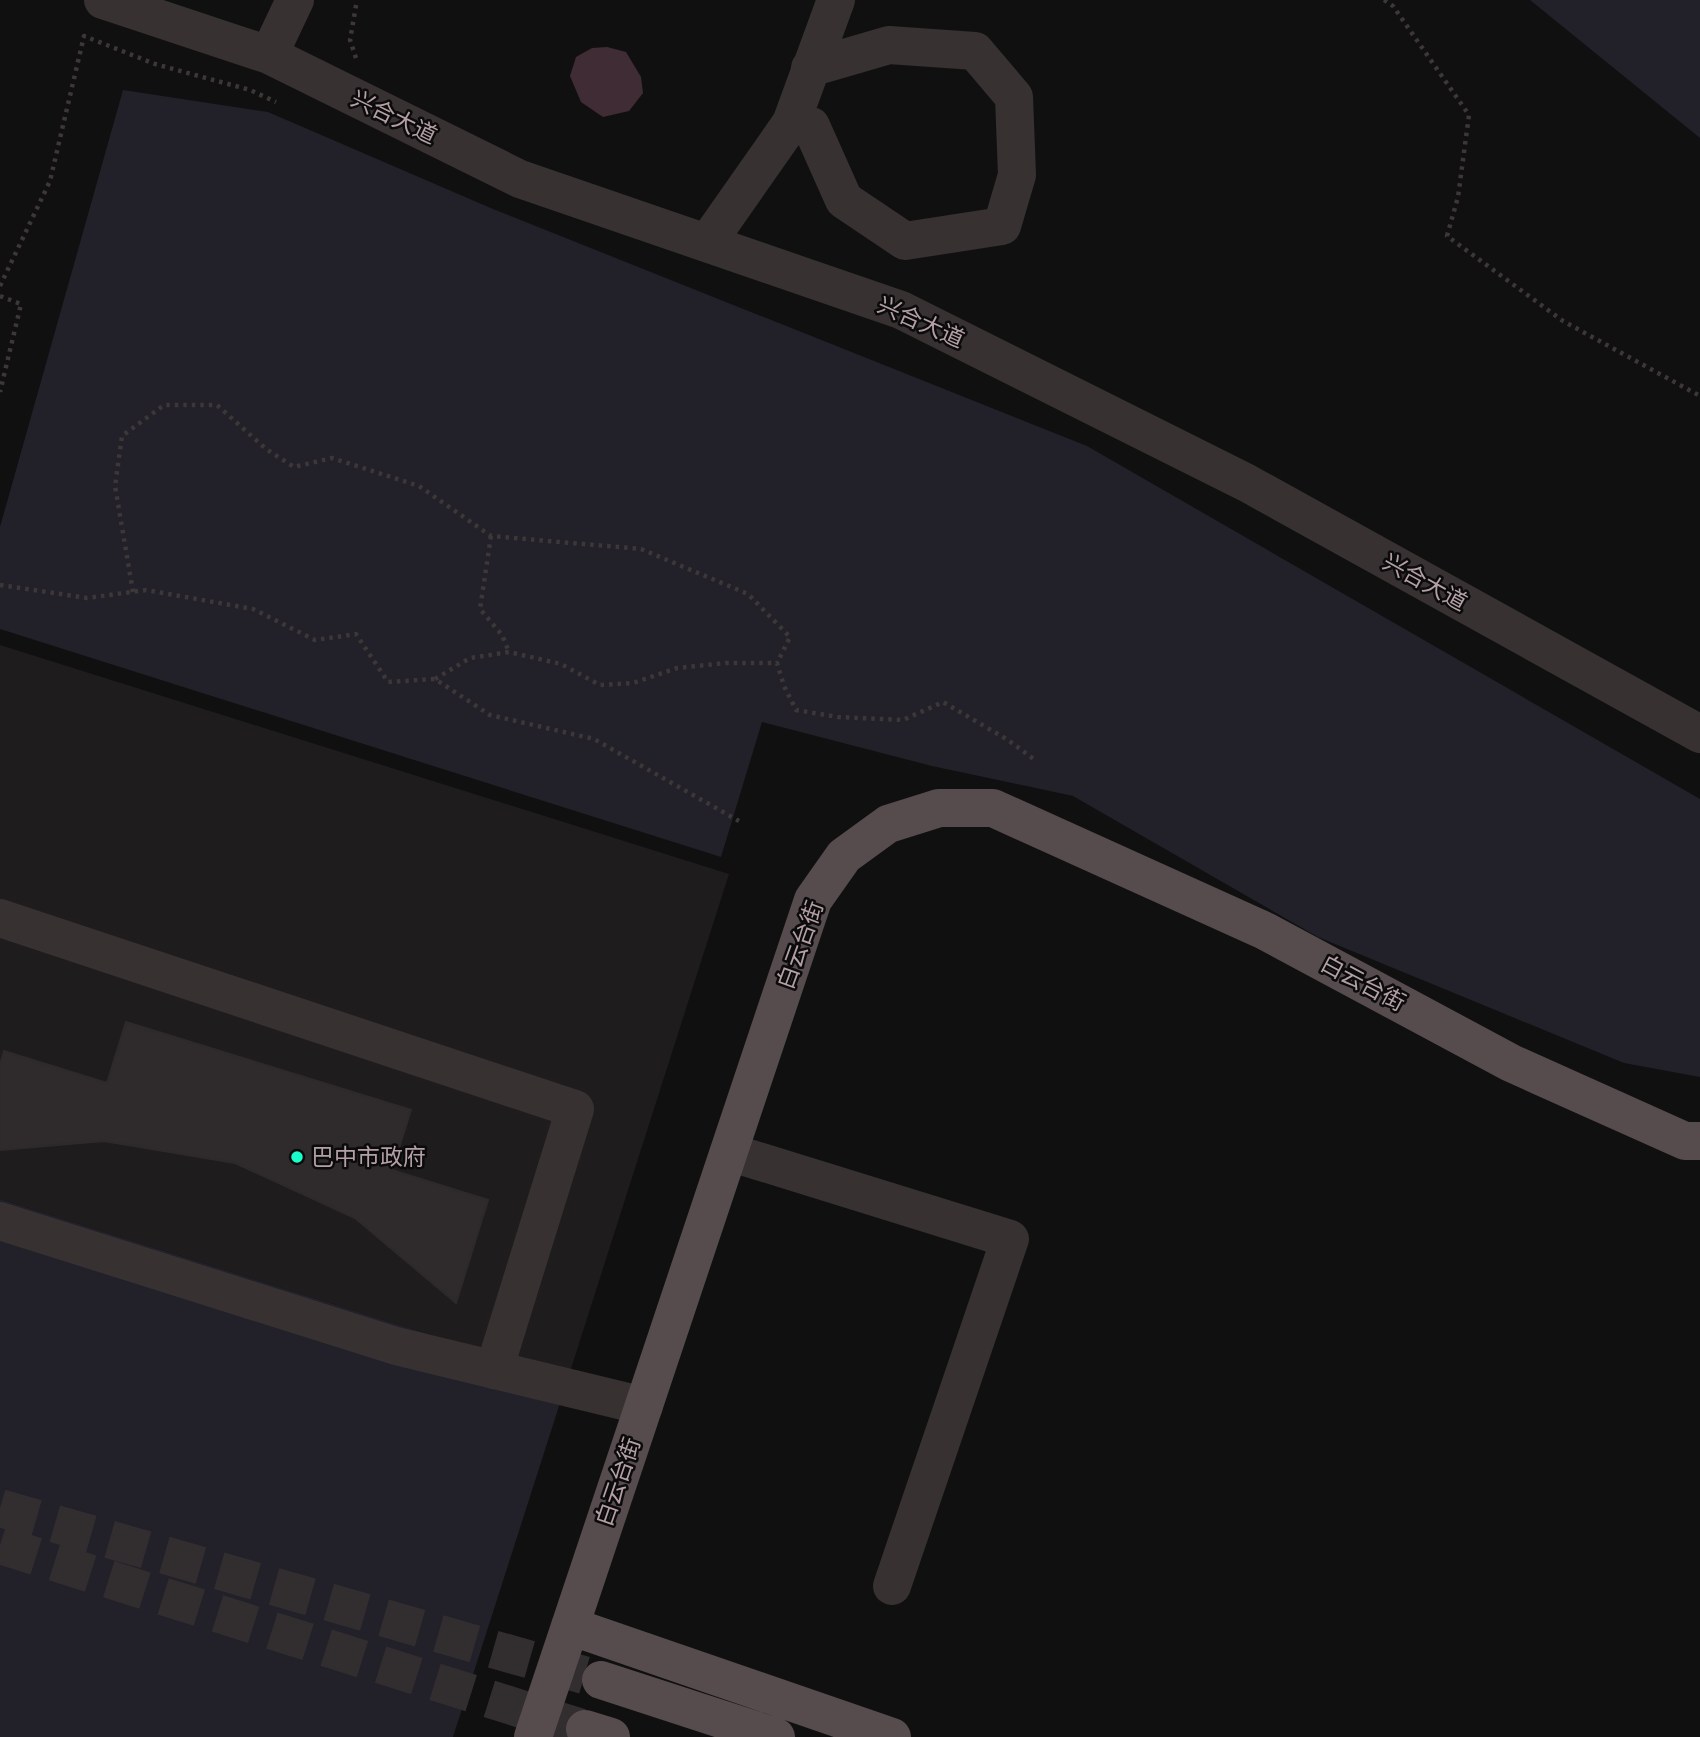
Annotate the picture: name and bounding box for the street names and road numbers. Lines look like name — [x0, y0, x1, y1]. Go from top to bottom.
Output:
street label: 兴合大道 — [347, 84, 441, 150]
street label: 兴合大道 — [873, 291, 969, 353]
street label: 兴合大道 — [1378, 547, 1472, 617]
street label: 白云台街 — [771, 897, 829, 993]
street label: 白云台街 — [1316, 949, 1410, 1017]
street label: 白云台街 — [590, 1434, 646, 1530]

